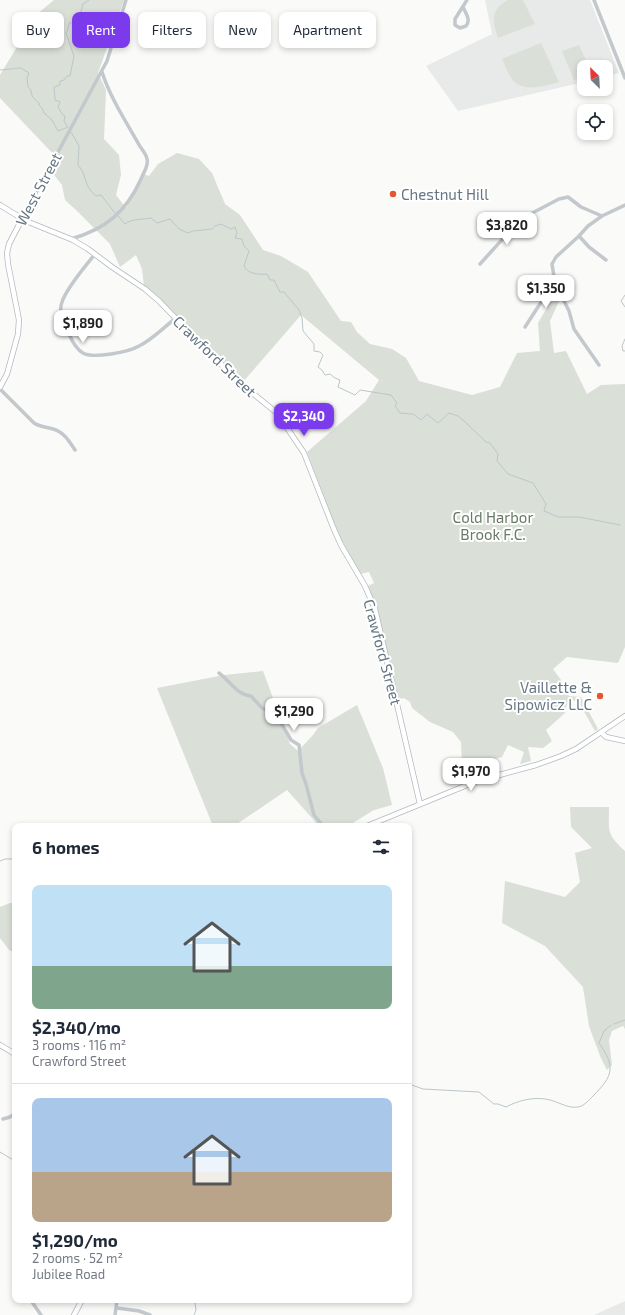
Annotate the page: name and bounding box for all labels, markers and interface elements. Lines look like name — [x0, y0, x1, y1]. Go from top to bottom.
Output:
chip: Buy — [12, 12, 64, 48]
chip: Rent — [72, 12, 130, 48]
chip: Filters — [138, 12, 206, 48]
chip: New — [214, 12, 271, 48]
chip: Apartment — [279, 12, 376, 48]
north arrow — [577, 60, 613, 96]
map controls — [577, 60, 613, 140]
button: locate — [577, 104, 613, 140]
street label: West Street — [11, 149, 65, 229]
place label: Chestnut Hill — [401, 185, 489, 203]
marker: Chestnut Hill — [388, 189, 398, 199]
pin: $3,820 — [474, 212, 540, 246]
text: $3,820 — [486, 217, 528, 233]
pin: $1,350 — [513, 275, 579, 309]
text: $1,350 — [526, 280, 566, 296]
pin: $1,890 — [50, 310, 116, 344]
street label: Crawford Street — [170, 312, 261, 400]
text: $1,890 — [63, 315, 103, 331]
pin: $2,340 — [271, 403, 337, 437]
text: $2,340 — [283, 408, 325, 424]
park label: Cold Harbor Brook F.C. — [453, 508, 533, 543]
street label: Crawford Street — [360, 597, 406, 707]
place label: Vaillette & Sipowicz LLC — [505, 678, 592, 713]
marker: Vaillette & Sipowicz LLC — [595, 691, 605, 701]
pin: $1,290 — [261, 698, 327, 732]
text: $1,290 — [274, 703, 314, 719]
pin: $1,970 — [438, 758, 504, 792]
text: $1,970 — [451, 763, 491, 779]
icon: filters — [370, 836, 392, 858]
text: 6 homes — [32, 837, 100, 857]
icon: home — [176, 911, 248, 983]
text: $2,340/mo — [32, 1017, 121, 1037]
text: 3 rooms · 116 m² — [32, 1037, 126, 1053]
text: Crawford Street — [32, 1053, 126, 1069]
icon: home — [176, 1124, 248, 1196]
text: $1,290/mo — [32, 1230, 118, 1250]
text: 2 rooms · 52 m² — [32, 1250, 123, 1266]
text: Jubilee Road — [32, 1266, 105, 1282]

